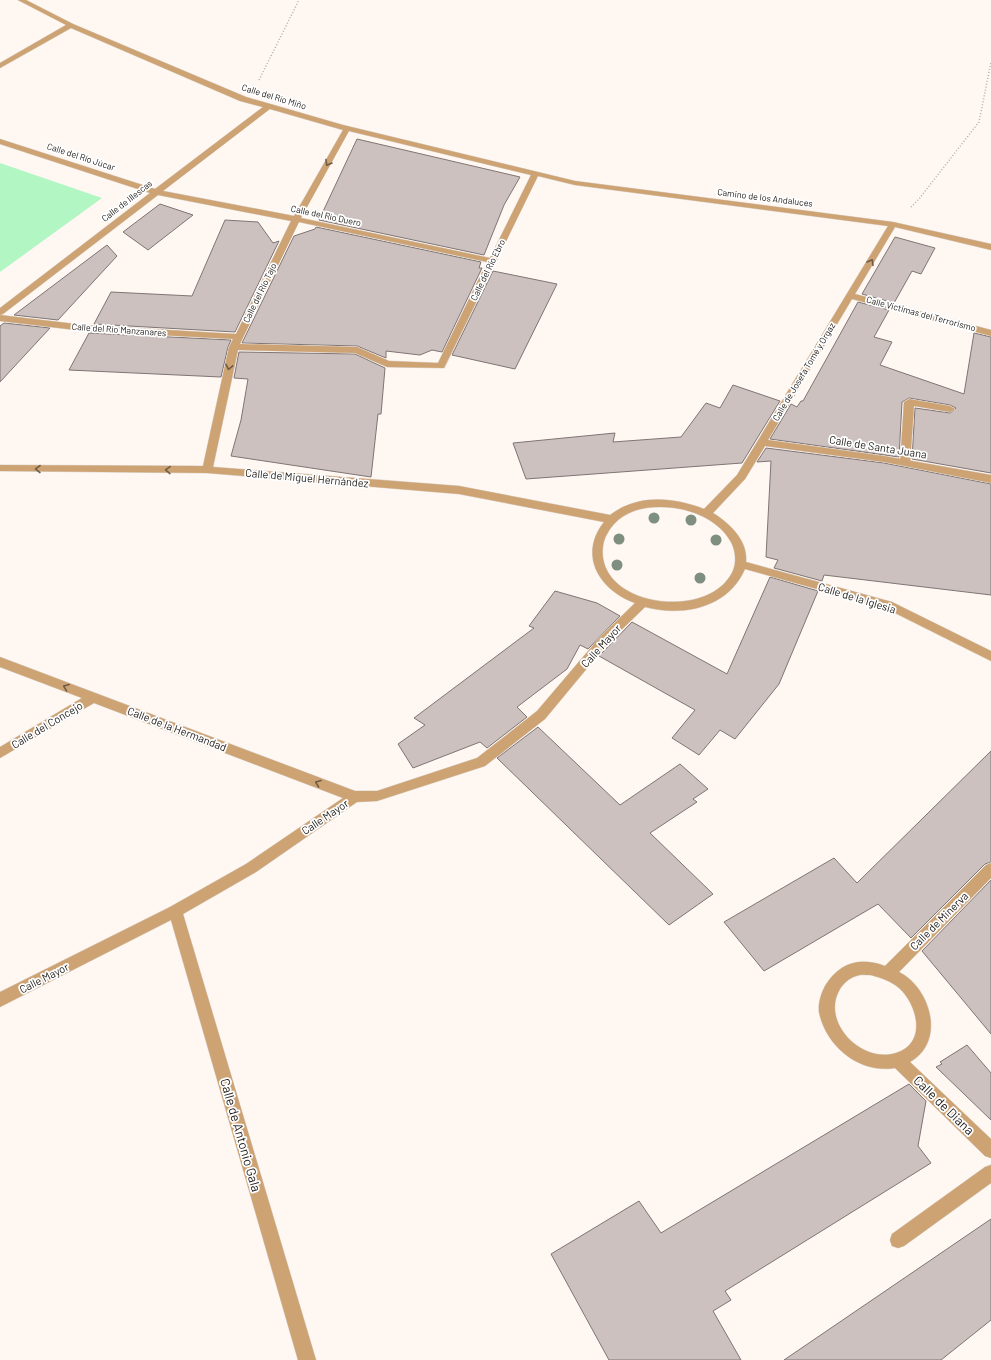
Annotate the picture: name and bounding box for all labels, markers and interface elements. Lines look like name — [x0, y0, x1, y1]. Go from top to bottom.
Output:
street label: Calle del Río Miño — [241, 81, 308, 112]
street label: Calle del Río Júcar — [46, 140, 117, 173]
one-way arrow — [325, 159, 332, 166]
street label: Calle de Illescas — [99, 177, 154, 224]
street label: Camino de los Andaluces — [717, 186, 813, 209]
street label: Calle del Río Duero — [290, 203, 362, 228]
street label: Calle del Río Ebro — [468, 237, 507, 302]
one-way arrow — [866, 259, 873, 266]
street label: Calle del Río Tajo — [240, 261, 279, 324]
street label: Calle Víctimas del Terrorismo — [865, 294, 977, 333]
street label: Calle del Río Manzanares — [71, 321, 167, 338]
street label: Calle de Josefa Tomé y Orgaz — [770, 321, 837, 423]
one-way arrow — [226, 364, 234, 371]
street label: Calle de Santa Juana — [828, 432, 928, 461]
one-way arrow — [35, 465, 41, 473]
one-way arrow — [165, 466, 171, 474]
street label: Calle de Miguel Hernández — [245, 466, 369, 489]
street label: Calle de la Iglesia — [817, 580, 898, 616]
street label: Calle Mayor — [578, 621, 623, 670]
one-way arrow — [63, 683, 70, 692]
street label: Calle del Concejo — [9, 698, 85, 751]
street label: Calle de la Hermandad — [126, 704, 229, 753]
one-way arrow — [315, 779, 322, 787]
street label: Calle Mayor — [299, 796, 351, 837]
street label: Calle de Minerva — [907, 889, 970, 952]
street label: Calle Mayor — [17, 960, 71, 996]
street label: Calle de Diana — [910, 1072, 978, 1138]
street label: Calle de Antonio Gala — [217, 1076, 265, 1194]

